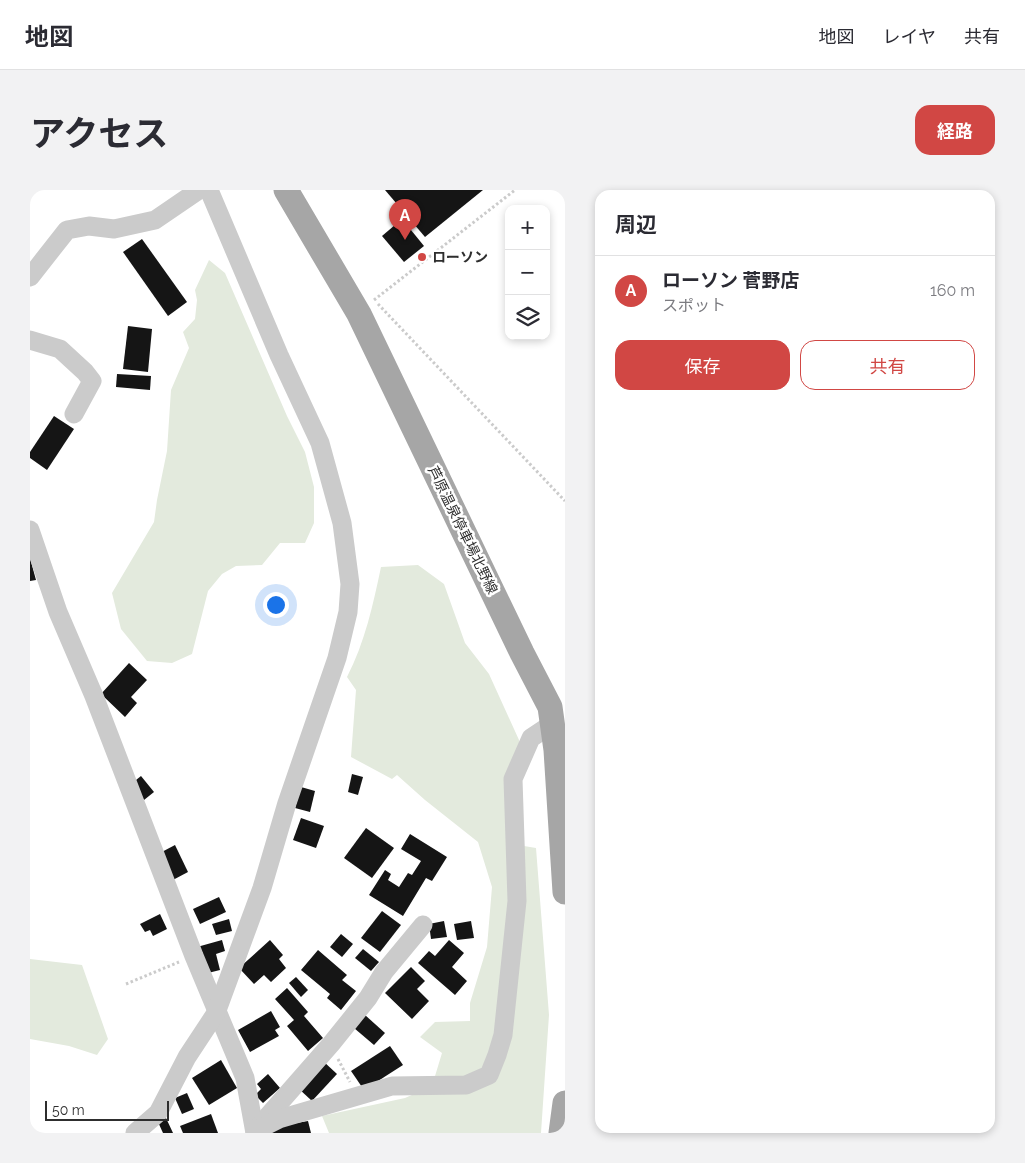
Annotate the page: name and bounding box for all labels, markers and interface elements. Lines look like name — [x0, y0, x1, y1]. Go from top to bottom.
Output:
text: 地図 — [25, 22, 73, 51]
text: 地図 — [819, 26, 855, 47]
text: レイヤ — [883, 26, 936, 47]
text: 共有 — [964, 26, 1000, 47]
button: 経路 — [915, 105, 995, 155]
text: アクセス — [30, 113, 168, 154]
pin: A — [389, 199, 421, 240]
map controls — [505, 205, 550, 340]
button: + — [505, 205, 550, 250]
text: 周辺 — [615, 212, 657, 237]
place label: ローソン — [432, 249, 488, 265]
button: − — [505, 250, 550, 295]
marker: ローソン — [416, 251, 428, 263]
text: ローソン 菅野店 — [662, 269, 800, 291]
text: A — [626, 281, 636, 300]
text: 160 m — [930, 281, 975, 300]
button: layers — [505, 295, 550, 340]
text: スポット — [662, 296, 726, 315]
button: 保存 — [615, 340, 790, 390]
button: 共有 — [800, 340, 975, 390]
street label: 芦原温泉停車場北野線 — [425, 464, 501, 596]
your location — [263, 592, 289, 618]
scale bar — [45, 1098, 169, 1121]
text: 50 m — [52, 1102, 85, 1118]

